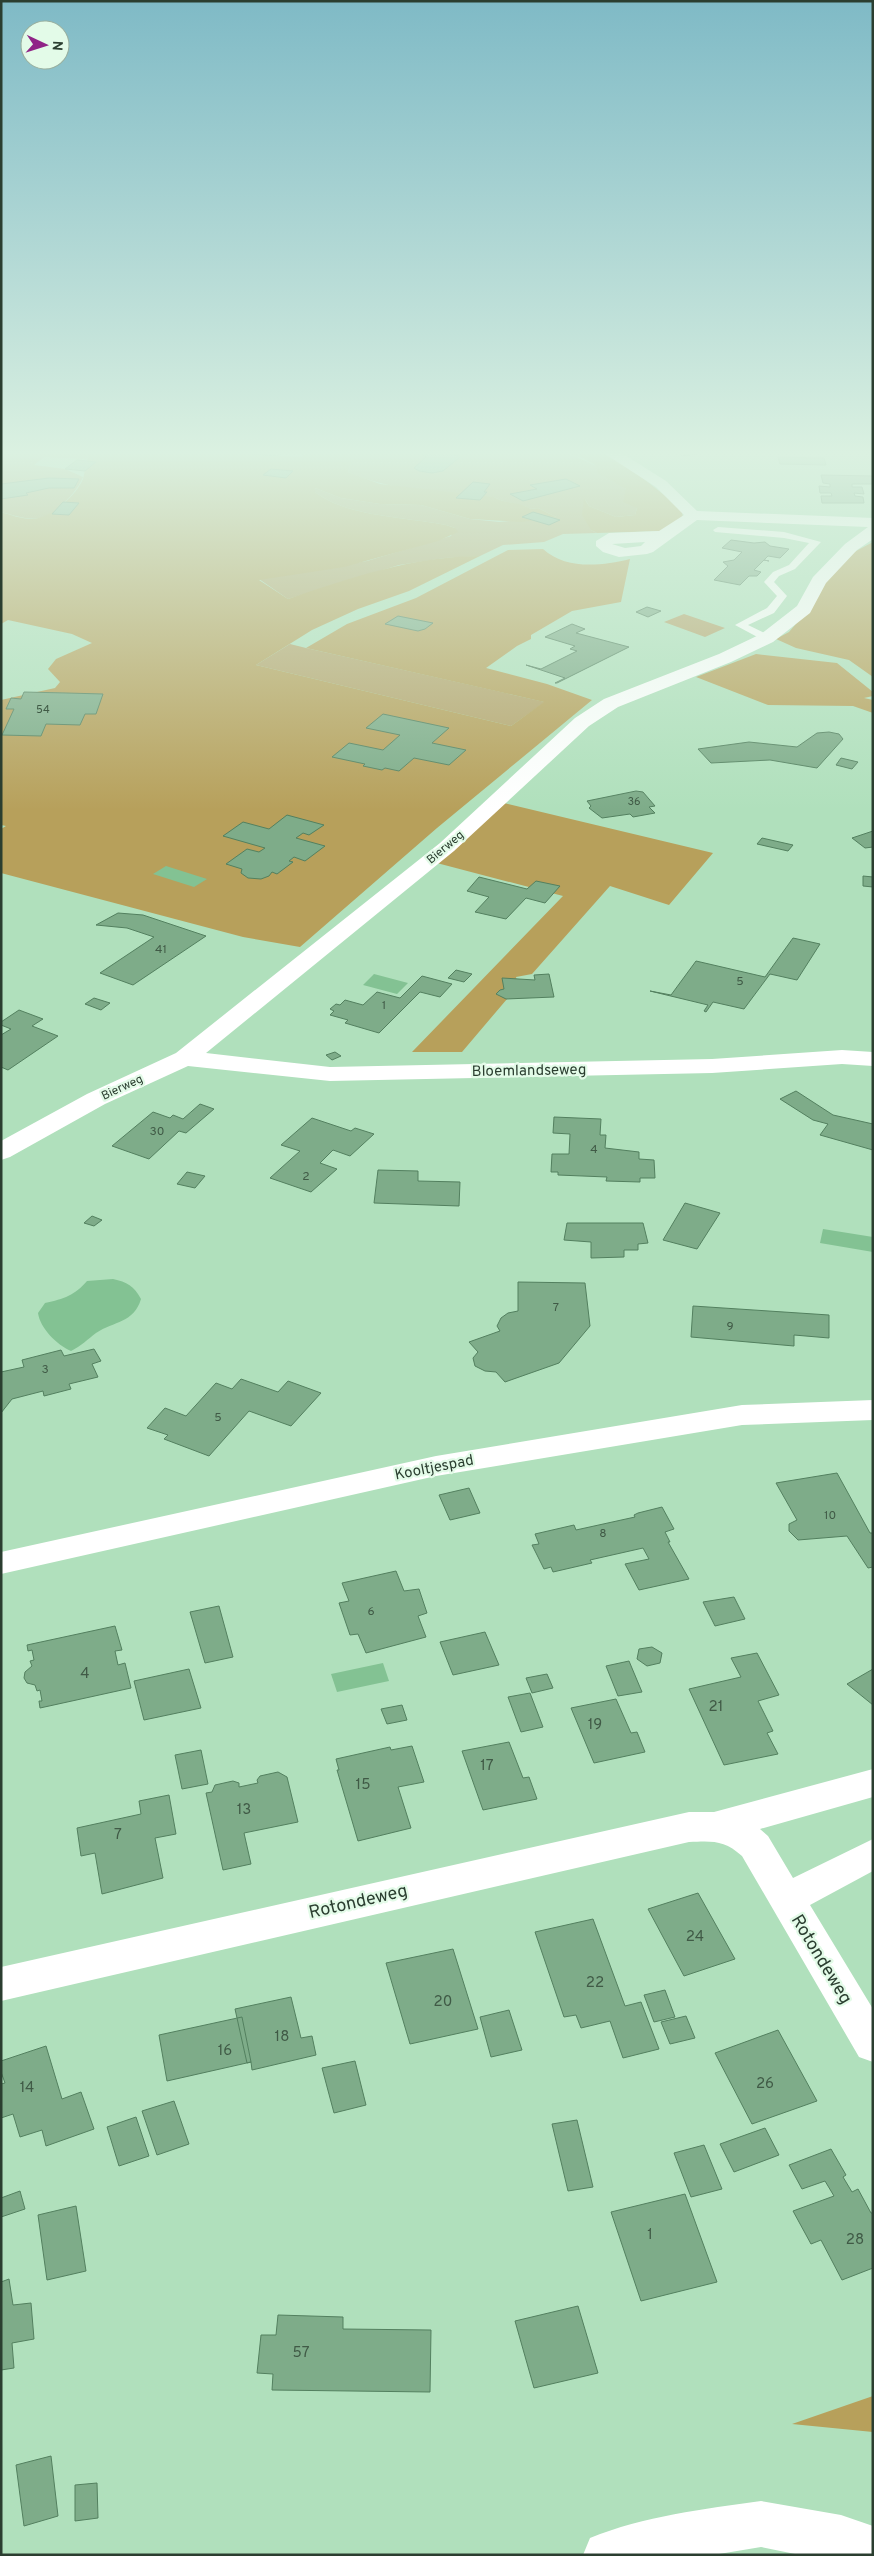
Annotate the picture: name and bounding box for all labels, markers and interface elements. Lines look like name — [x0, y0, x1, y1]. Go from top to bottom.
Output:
north arrow — [20, 20, 70, 70]
text: N — [48, 40, 65, 51]
house number: 54 — [36, 703, 50, 717]
house number: 36 — [627, 795, 641, 809]
street label: Bierweg — [424, 827, 468, 868]
house number: 41 — [155, 942, 167, 958]
house number: 5 — [736, 974, 744, 990]
house number: 1 — [382, 998, 386, 1014]
street label: Bloemlandseweg — [472, 1061, 586, 1082]
street label: Bierweg — [99, 1071, 146, 1104]
house number: 30 — [150, 1124, 164, 1140]
house number: 4 — [590, 1142, 598, 1158]
house number: 2 — [302, 1169, 310, 1185]
house number: 7 — [553, 1300, 559, 1316]
house number: 9 — [726, 1319, 734, 1335]
house number: 3 — [41, 1362, 49, 1378]
house number: 5 — [214, 1410, 222, 1426]
street label: Kooltjespad — [393, 1452, 475, 1485]
house number: 10 — [824, 1508, 836, 1524]
house number: 8 — [599, 1526, 607, 1542]
house number: 6 — [367, 1604, 375, 1620]
house number: 4 — [80, 1665, 90, 1684]
house number: 21 — [709, 1698, 723, 1717]
house number: 19 — [588, 1716, 602, 1735]
house number: 17 — [480, 1757, 494, 1776]
house number: 15 — [356, 1776, 370, 1795]
house number: 13 — [237, 1801, 251, 1820]
house number: 7 — [114, 1826, 122, 1845]
street label: Rotondeweg — [307, 1880, 410, 1925]
street label: Rotondeweg — [785, 1911, 857, 2009]
house number: 24 — [686, 1928, 704, 1947]
house number: 22 — [586, 1974, 604, 1993]
house number: 20 — [434, 1993, 452, 2012]
house number: 18 — [275, 2028, 289, 2047]
house number: 16 — [218, 2042, 232, 2061]
house number: 26 — [756, 2075, 774, 2094]
house number: 14 — [20, 2079, 34, 2098]
house number: 1 — [647, 2226, 653, 2245]
house number: 28 — [846, 2231, 864, 2250]
house number: 57 — [293, 2344, 310, 2363]

